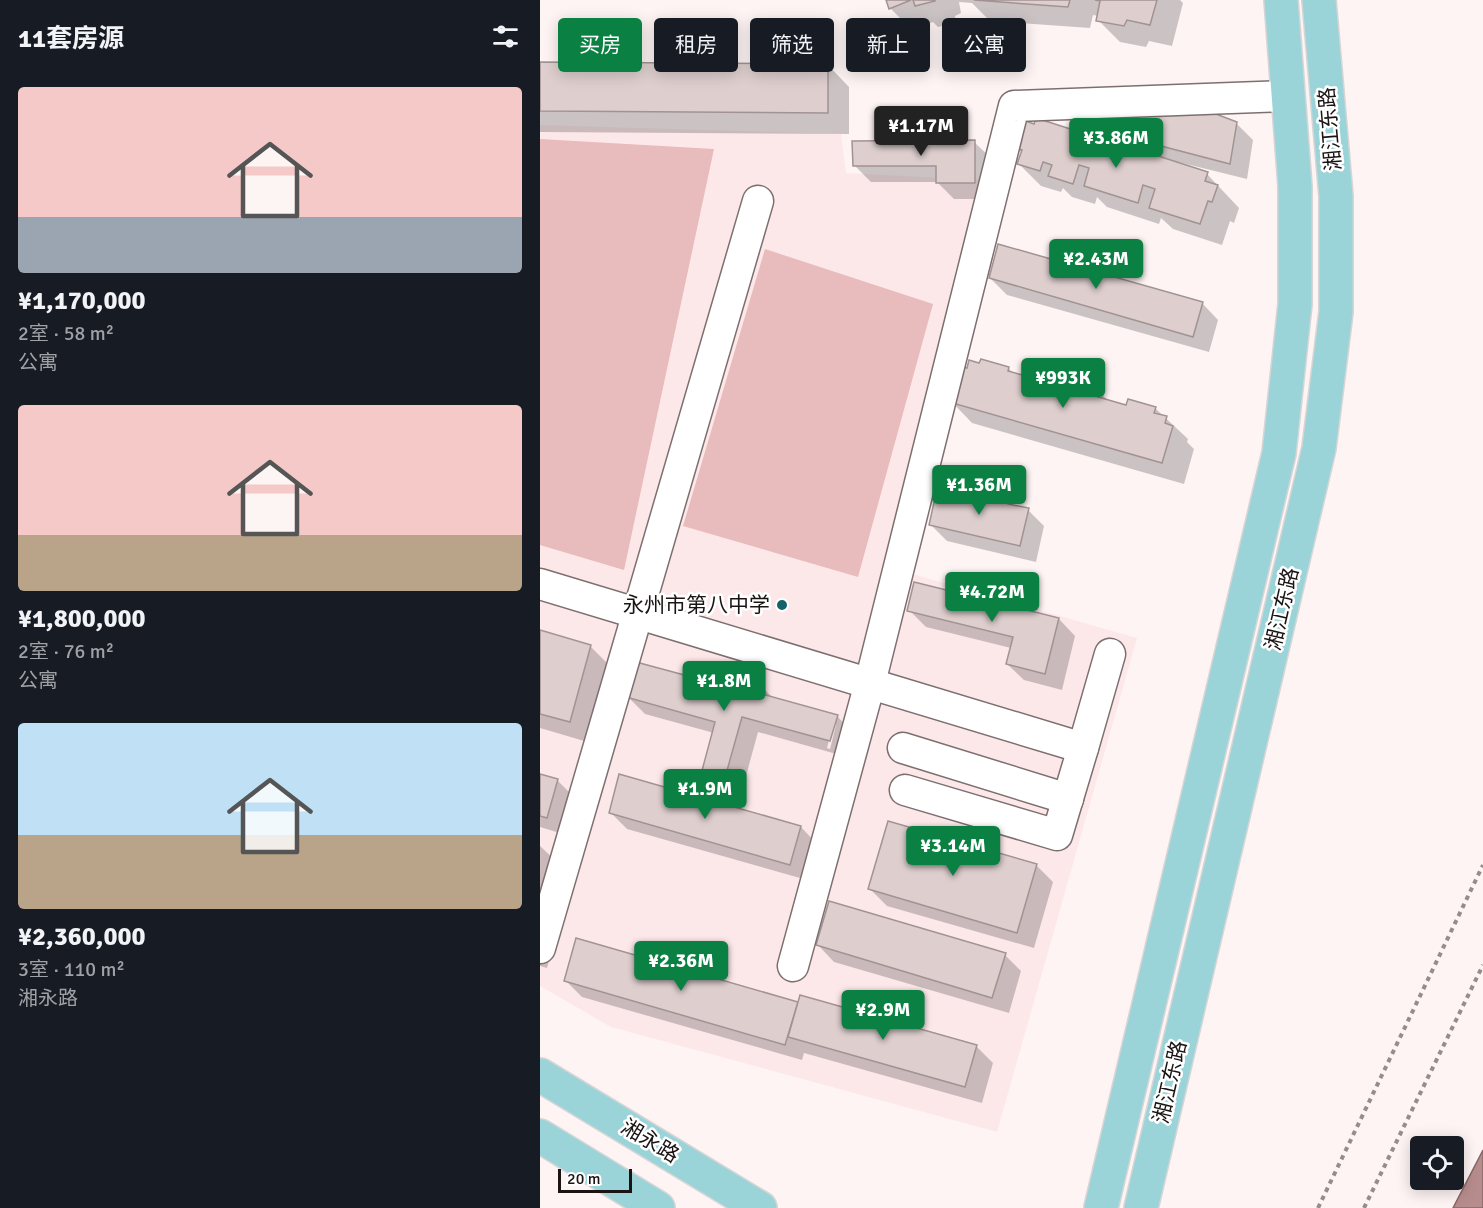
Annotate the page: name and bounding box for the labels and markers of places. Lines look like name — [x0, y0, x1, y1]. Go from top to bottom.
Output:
pin: ¥1.17M — [872, 106, 970, 157]
pin: ¥3.86M — [1067, 118, 1165, 169]
pin: ¥2.43M — [1047, 239, 1145, 290]
pin: ¥993K — [1021, 358, 1105, 409]
pin: ¥1.36M — [930, 465, 1028, 516]
pin: ¥4.72M — [943, 572, 1041, 623]
place label: 永州市第八中学 — [623, 592, 770, 618]
marker: 永州市第八中学 — [775, 598, 789, 612]
pin: ¥1.8M — [682, 661, 766, 712]
pin: ¥1.9M — [663, 769, 747, 820]
pin: ¥3.14M — [904, 826, 1002, 877]
pin: ¥2.36M — [632, 941, 730, 992]
pin: ¥2.9M — [841, 990, 925, 1041]

